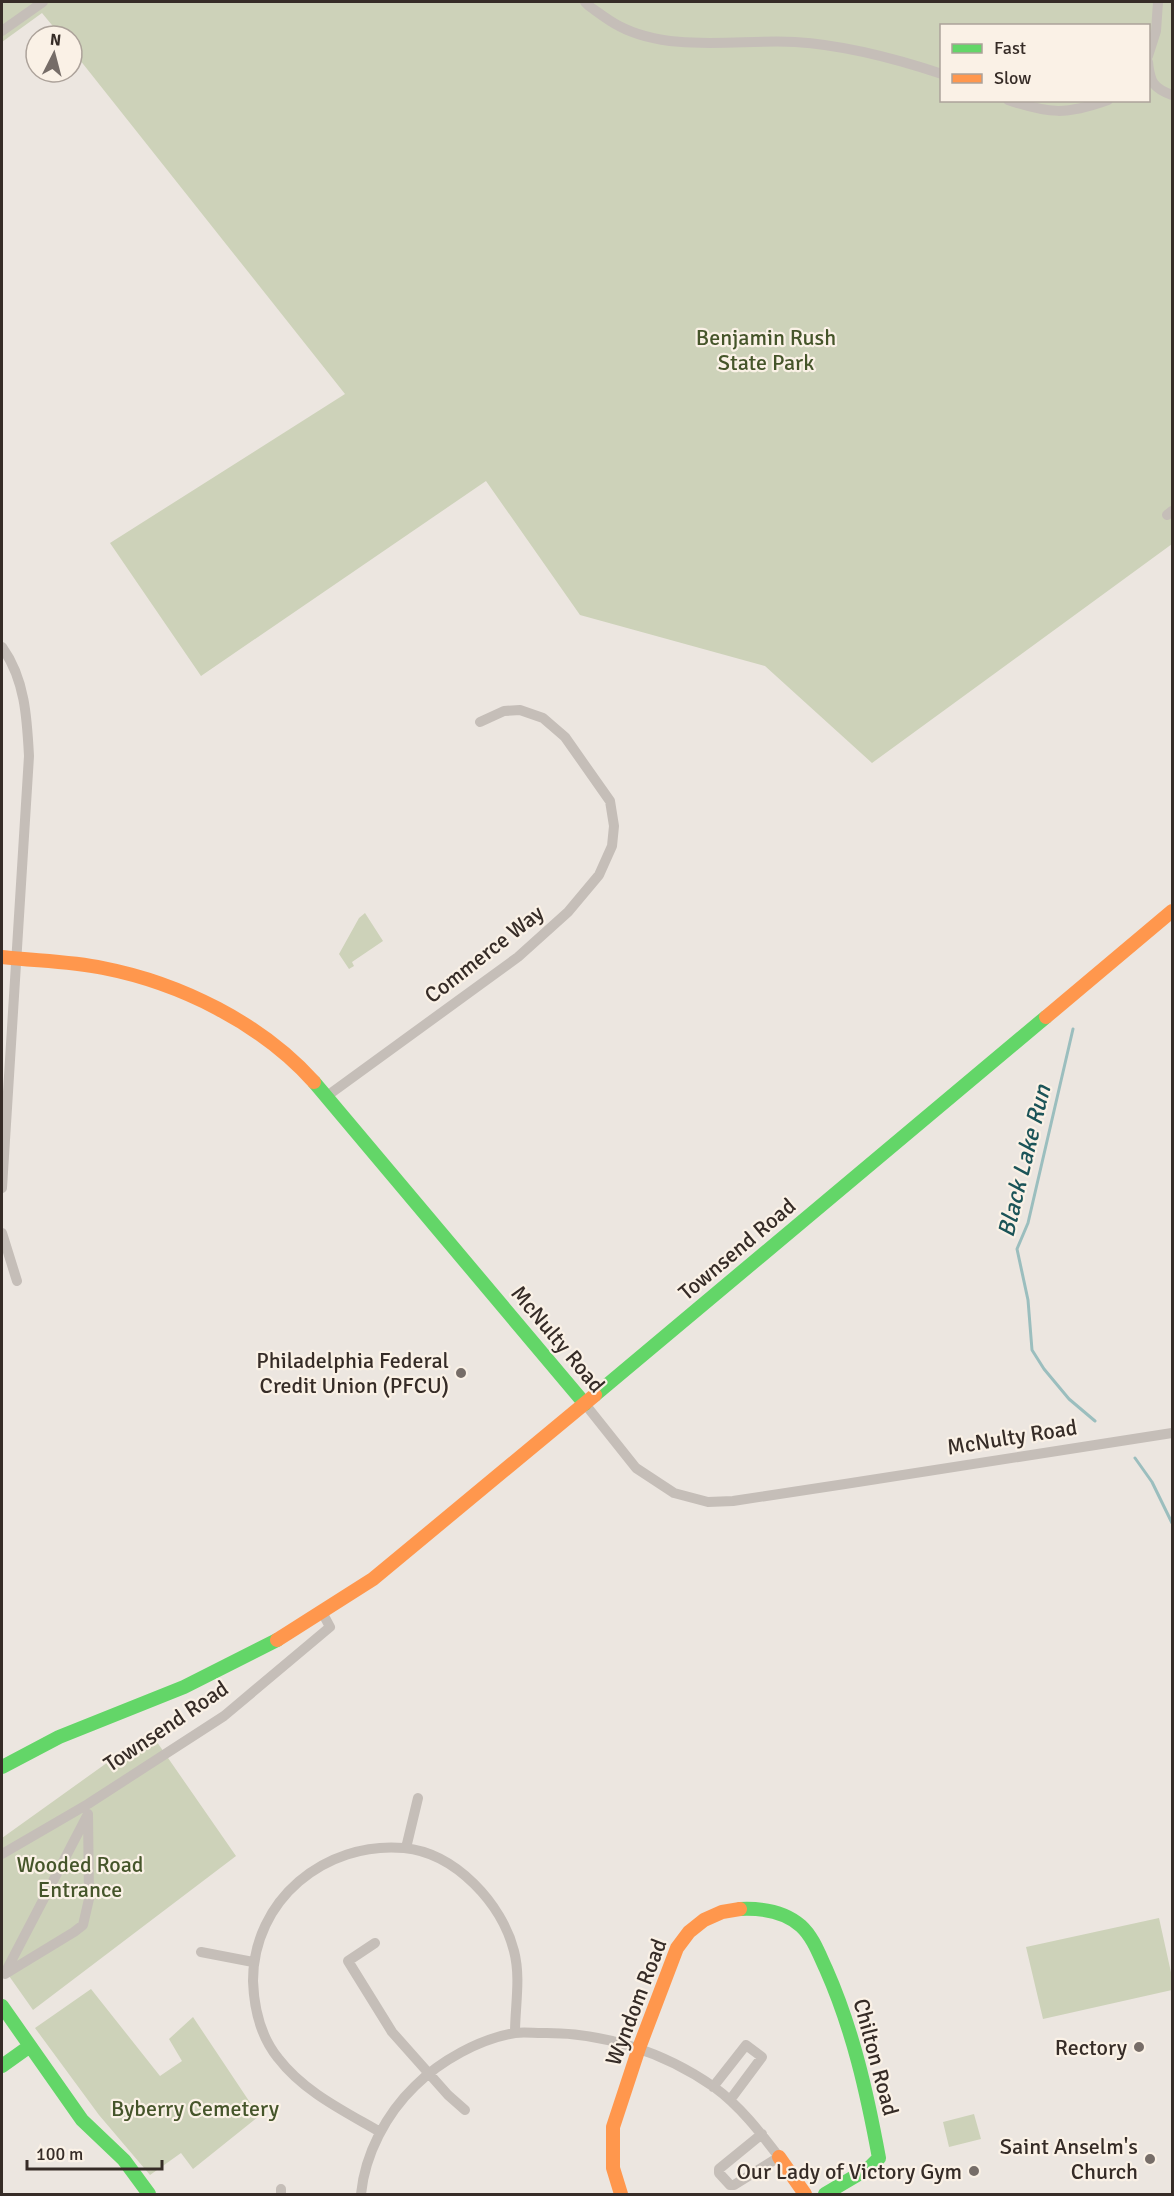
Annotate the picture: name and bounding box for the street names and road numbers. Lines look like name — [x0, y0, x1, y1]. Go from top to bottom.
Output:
street label: Commerce Way — [419, 899, 549, 1009]
street label: Townsend Road — [673, 1192, 801, 1306]
street label: McNulty Road — [505, 1280, 611, 1398]
street label: McNulty Road — [945, 1413, 1079, 1461]
street label: Townsend Road — [99, 1674, 233, 1778]
street label: Wyndom Road — [599, 1935, 673, 2069]
street label: Chilton Road — [847, 1995, 905, 2119]

